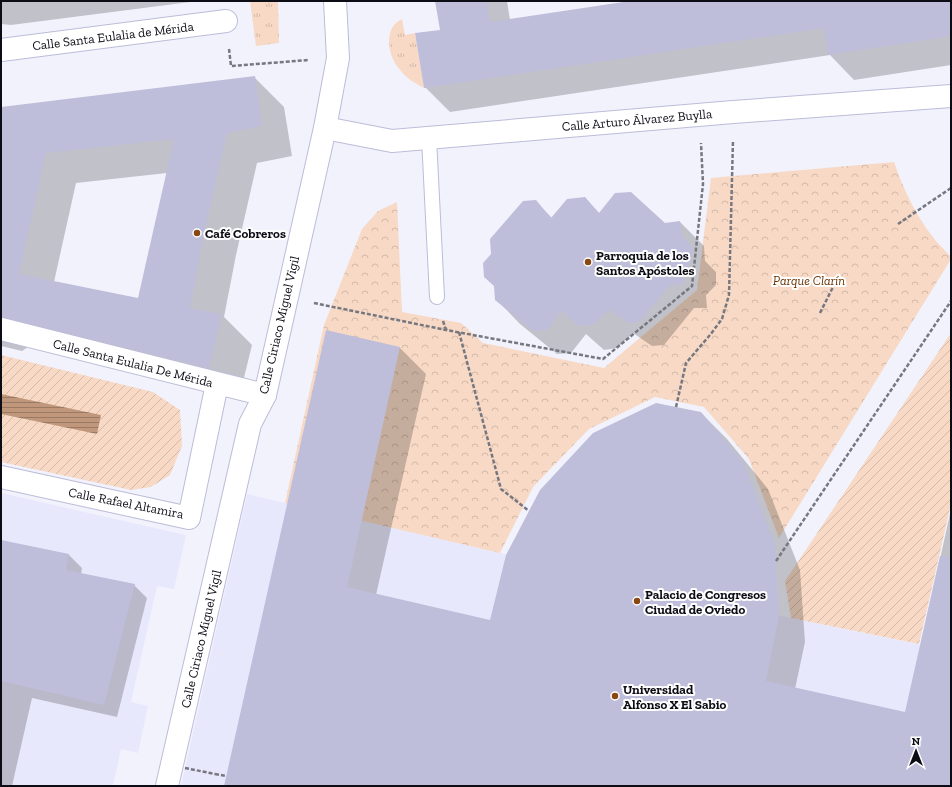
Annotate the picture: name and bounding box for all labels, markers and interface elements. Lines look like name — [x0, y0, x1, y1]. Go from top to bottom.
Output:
street label: Calle Santa Eulalia de Mérida — [32, 19, 195, 53]
street label: Calle Arturo Álvarez Buylla — [561, 106, 713, 134]
place label: Café Cobreros — [205, 226, 286, 241]
marker: Café Cobreros — [192, 228, 202, 238]
place label: Parroquia de los Santos Apóstoles — [596, 248, 695, 278]
street label: Calle Ciriaco Miguel Vigil — [256, 254, 302, 396]
marker: Parroquia de los Santos Apóstoles — [583, 257, 593, 267]
park label: Parque Clarín — [773, 273, 845, 288]
street label: Calle Santa Eulalia De Mérida — [51, 336, 215, 390]
street label: Calle Rafael Altamira — [67, 484, 186, 522]
street label: Calle Ciriaco Miguel Vigil — [178, 568, 224, 710]
place label: Palacio de Congresos Ciudad de Oviedo — [645, 587, 766, 617]
marker: Palacio de Congresos Ciudad de Oviedo — [632, 596, 642, 606]
place label: Universidad Alfonso X El Sabio — [623, 682, 727, 712]
marker: Universidad Alfonso X El Sabio — [610, 691, 620, 701]
north arrow — [896, 731, 936, 771]
text: N — [912, 735, 921, 748]

